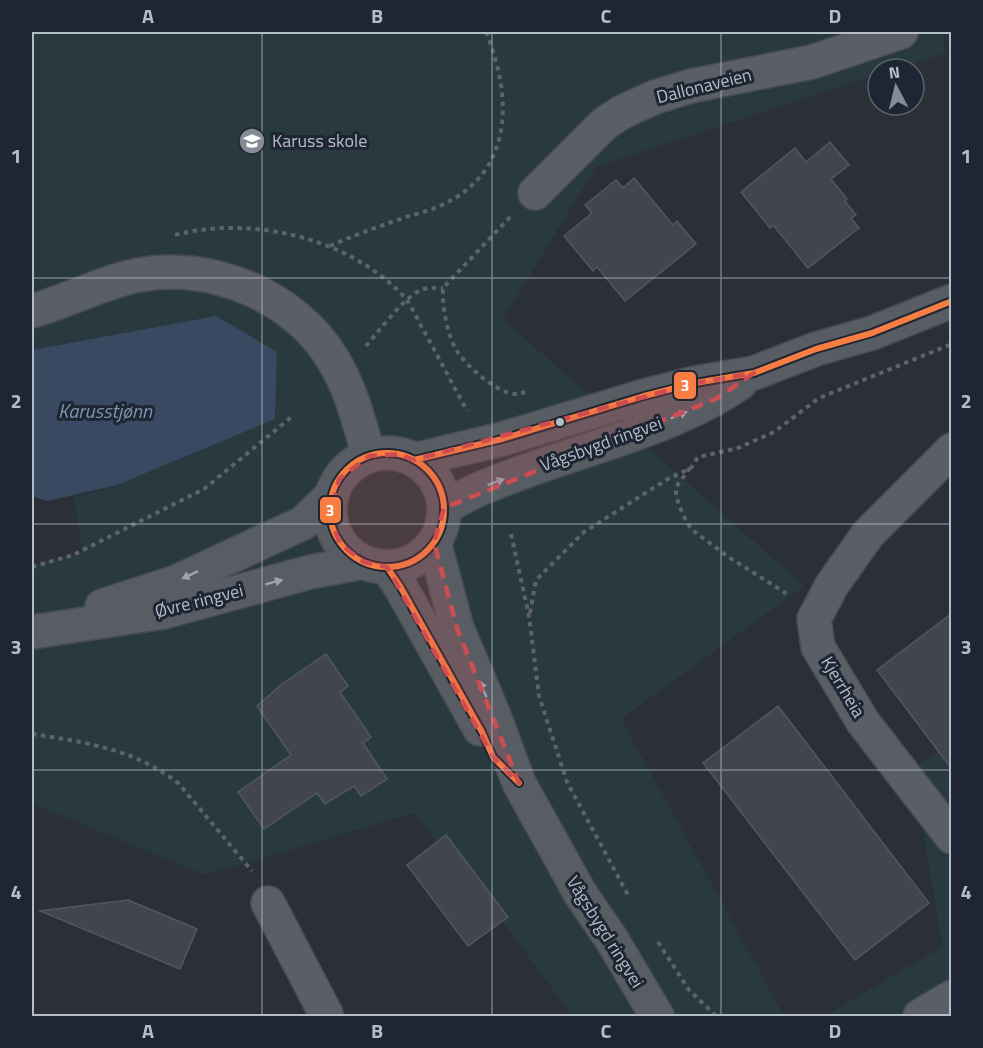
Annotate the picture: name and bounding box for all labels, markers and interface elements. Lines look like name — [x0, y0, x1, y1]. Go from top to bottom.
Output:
text: A — [142, 0, 154, 31]
text: B — [371, 0, 383, 31]
text: C — [601, 0, 612, 31]
text: D — [829, 0, 841, 31]
north arrow — [866, 57, 926, 117]
text: N — [887, 60, 901, 85]
street label: Dallonaveien — [653, 61, 754, 110]
school or university icon: Karuss skole — [237, 126, 267, 156]
place label: Karuss skole — [272, 127, 367, 154]
text: 1 — [10, 140, 22, 171]
text: 1 — [960, 140, 972, 171]
line badge: 3 — [673, 371, 697, 400]
text: 3 — [681, 373, 689, 397]
text: 2 — [10, 385, 22, 416]
text: 2 — [960, 385, 972, 416]
water label: Karusstjønn — [58, 395, 153, 426]
street label: Vågsbygd ringvei — [536, 409, 665, 478]
one-way arrow — [670, 410, 688, 419]
unlabelled marker — [554, 416, 566, 428]
one-way arrow — [487, 477, 505, 487]
line badge: 3 — [319, 496, 342, 524]
text: 3 — [326, 498, 334, 522]
one-way arrow — [181, 571, 198, 580]
street label: Øvre ringvei — [152, 576, 246, 625]
one-way arrow — [265, 577, 283, 586]
text: 3 — [10, 631, 22, 662]
text: 3 — [960, 631, 972, 662]
street label: Kjerrheia — [814, 651, 872, 723]
one-way arrow — [479, 681, 488, 698]
street label: Vågsbygd ringvei — [560, 870, 651, 993]
text: 4 — [10, 876, 22, 907]
text: 4 — [960, 876, 972, 907]
text: A — [142, 1015, 154, 1046]
text: B — [371, 1015, 383, 1046]
text: C — [601, 1015, 612, 1046]
text: D — [829, 1015, 841, 1046]

